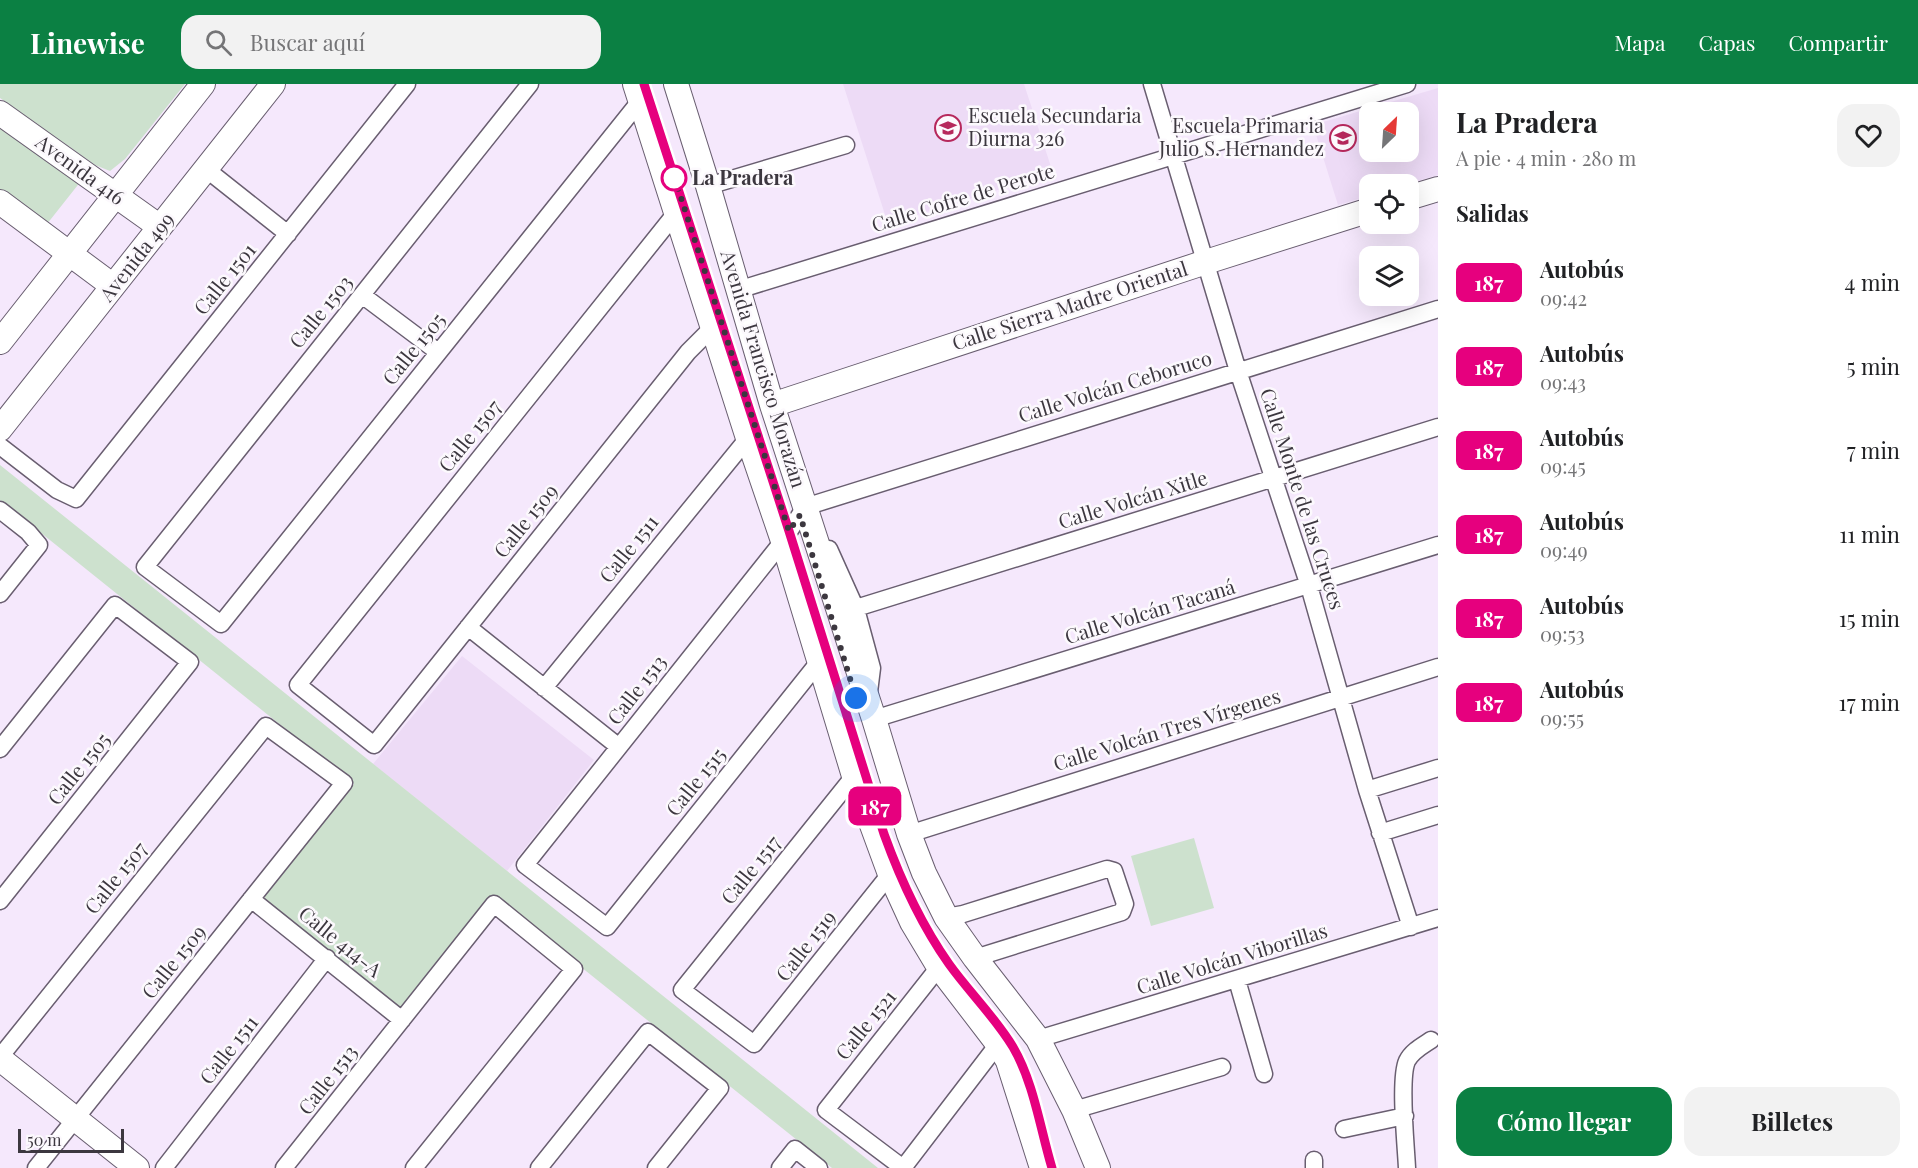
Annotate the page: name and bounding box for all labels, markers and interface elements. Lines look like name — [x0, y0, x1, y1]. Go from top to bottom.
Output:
search box — [181, 15, 601, 69]
text: Linewise — [30, 24, 145, 61]
icon: search — [202, 26, 235, 59]
text: Buscar aquí — [250, 27, 365, 57]
text: Mapa — [1614, 28, 1666, 56]
text: Capas — [1699, 28, 1755, 56]
text: Compartir — [1788, 28, 1888, 56]
place label: Escuela Secundaria Diurna 326 — [968, 101, 1142, 151]
north arrow — [1359, 102, 1419, 162]
map controls — [1359, 102, 1419, 306]
text: La Pradera — [1456, 103, 1598, 140]
button: heart — [1837, 104, 1900, 167]
place label: Escuela Primaria Julio S. Hernandez — [1158, 111, 1324, 161]
school or university icon: Escuela Secundaria Diurna 326 — [933, 113, 963, 143]
school or university icon: Escuela Primaria Julio S. Hernandez — [1328, 123, 1358, 153]
street label: Avenida 416 — [30, 127, 131, 210]
text: A pie · 4 min · 280 m — [1456, 144, 1636, 171]
street label: Calle Cofre de Perote — [868, 156, 1057, 237]
place label: La Pradera — [692, 163, 794, 190]
marker: La Pradera — [661, 165, 687, 191]
button: locate — [1359, 174, 1419, 234]
text: Salidas — [1456, 198, 1529, 228]
street label: Avenida 499 — [92, 206, 179, 307]
street label: Calle 1501 — [187, 237, 261, 320]
street label: Avenida Francisco Morazán — [715, 246, 813, 491]
button: layers — [1359, 246, 1419, 306]
street label: Calle Sierra Madre Oriental — [948, 254, 1191, 355]
text: Autobús — [1540, 254, 1624, 284]
text: 4 min — [1845, 267, 1900, 297]
text: 187 — [1474, 268, 1504, 296]
street label: Calle 1503 — [282, 269, 358, 353]
text: 09:42 — [1540, 284, 1587, 311]
street label: Calle 1505 — [375, 306, 450, 390]
text: Autobús — [1540, 338, 1624, 368]
street label: Calle Volcán Ceboruco — [1015, 343, 1215, 428]
text: 5 min — [1847, 351, 1900, 381]
text: 187 — [1474, 352, 1504, 380]
text: 09:43 — [1540, 368, 1586, 395]
street label: Calle Monte de las Cruces — [1255, 385, 1352, 613]
street label: Calle 1507 — [431, 393, 506, 477]
text: Autobús — [1540, 422, 1624, 452]
text: 7 min — [1847, 435, 1900, 465]
text: 187 — [1474, 436, 1504, 464]
text: 09:45 — [1540, 452, 1586, 479]
street label: Calle Volcán Xitle — [1055, 463, 1210, 534]
street label: Calle 1509 — [487, 477, 563, 563]
text: Autobús — [1540, 506, 1624, 536]
street label: Calle 1511 — [592, 508, 664, 588]
text: 11 min — [1839, 519, 1900, 549]
text: 187 — [1474, 520, 1504, 548]
text: 09:49 — [1540, 536, 1588, 563]
street label: Calle Volcán Tacaná — [1061, 572, 1238, 649]
text: Autobús — [1540, 590, 1624, 620]
text: 15 min — [1839, 603, 1900, 633]
text: 187 — [1474, 604, 1504, 632]
text: 09:53 — [1540, 620, 1585, 647]
street label: Calle 1513 — [600, 649, 672, 730]
text: Autobús — [1540, 674, 1624, 704]
street label: Calle Volcán Tres Vírgenes — [1050, 681, 1283, 776]
your location — [841, 683, 871, 713]
text: 17 min — [1839, 687, 1900, 717]
text: 187 — [1474, 688, 1504, 716]
text: 09:55 — [1540, 704, 1584, 731]
street label: Calle 1505 — [40, 726, 115, 810]
street label: Calle 1515 — [659, 741, 731, 821]
line badge: 187 — [840, 786, 910, 826]
text: 187 — [860, 792, 890, 820]
street label: Calle 1517 — [714, 829, 786, 909]
street label: Calle 1507 — [77, 835, 152, 919]
street label: Calle 414-A — [294, 899, 388, 983]
street label: Calle 1519 — [769, 904, 841, 986]
street label: Calle Volcán Viborillas — [1133, 916, 1330, 999]
street label: Calle 1509 — [135, 918, 211, 1004]
street label: Calle 1521 — [828, 984, 901, 1065]
street label: Calle 1511 — [192, 1009, 263, 1089]
street label: Calle 1513 — [291, 1039, 363, 1120]
button: Cómo llegar — [1456, 1087, 1672, 1156]
button: Billetes — [1684, 1087, 1900, 1156]
scale bar — [18, 1126, 124, 1154]
text: 50 m — [27, 1129, 61, 1150]

